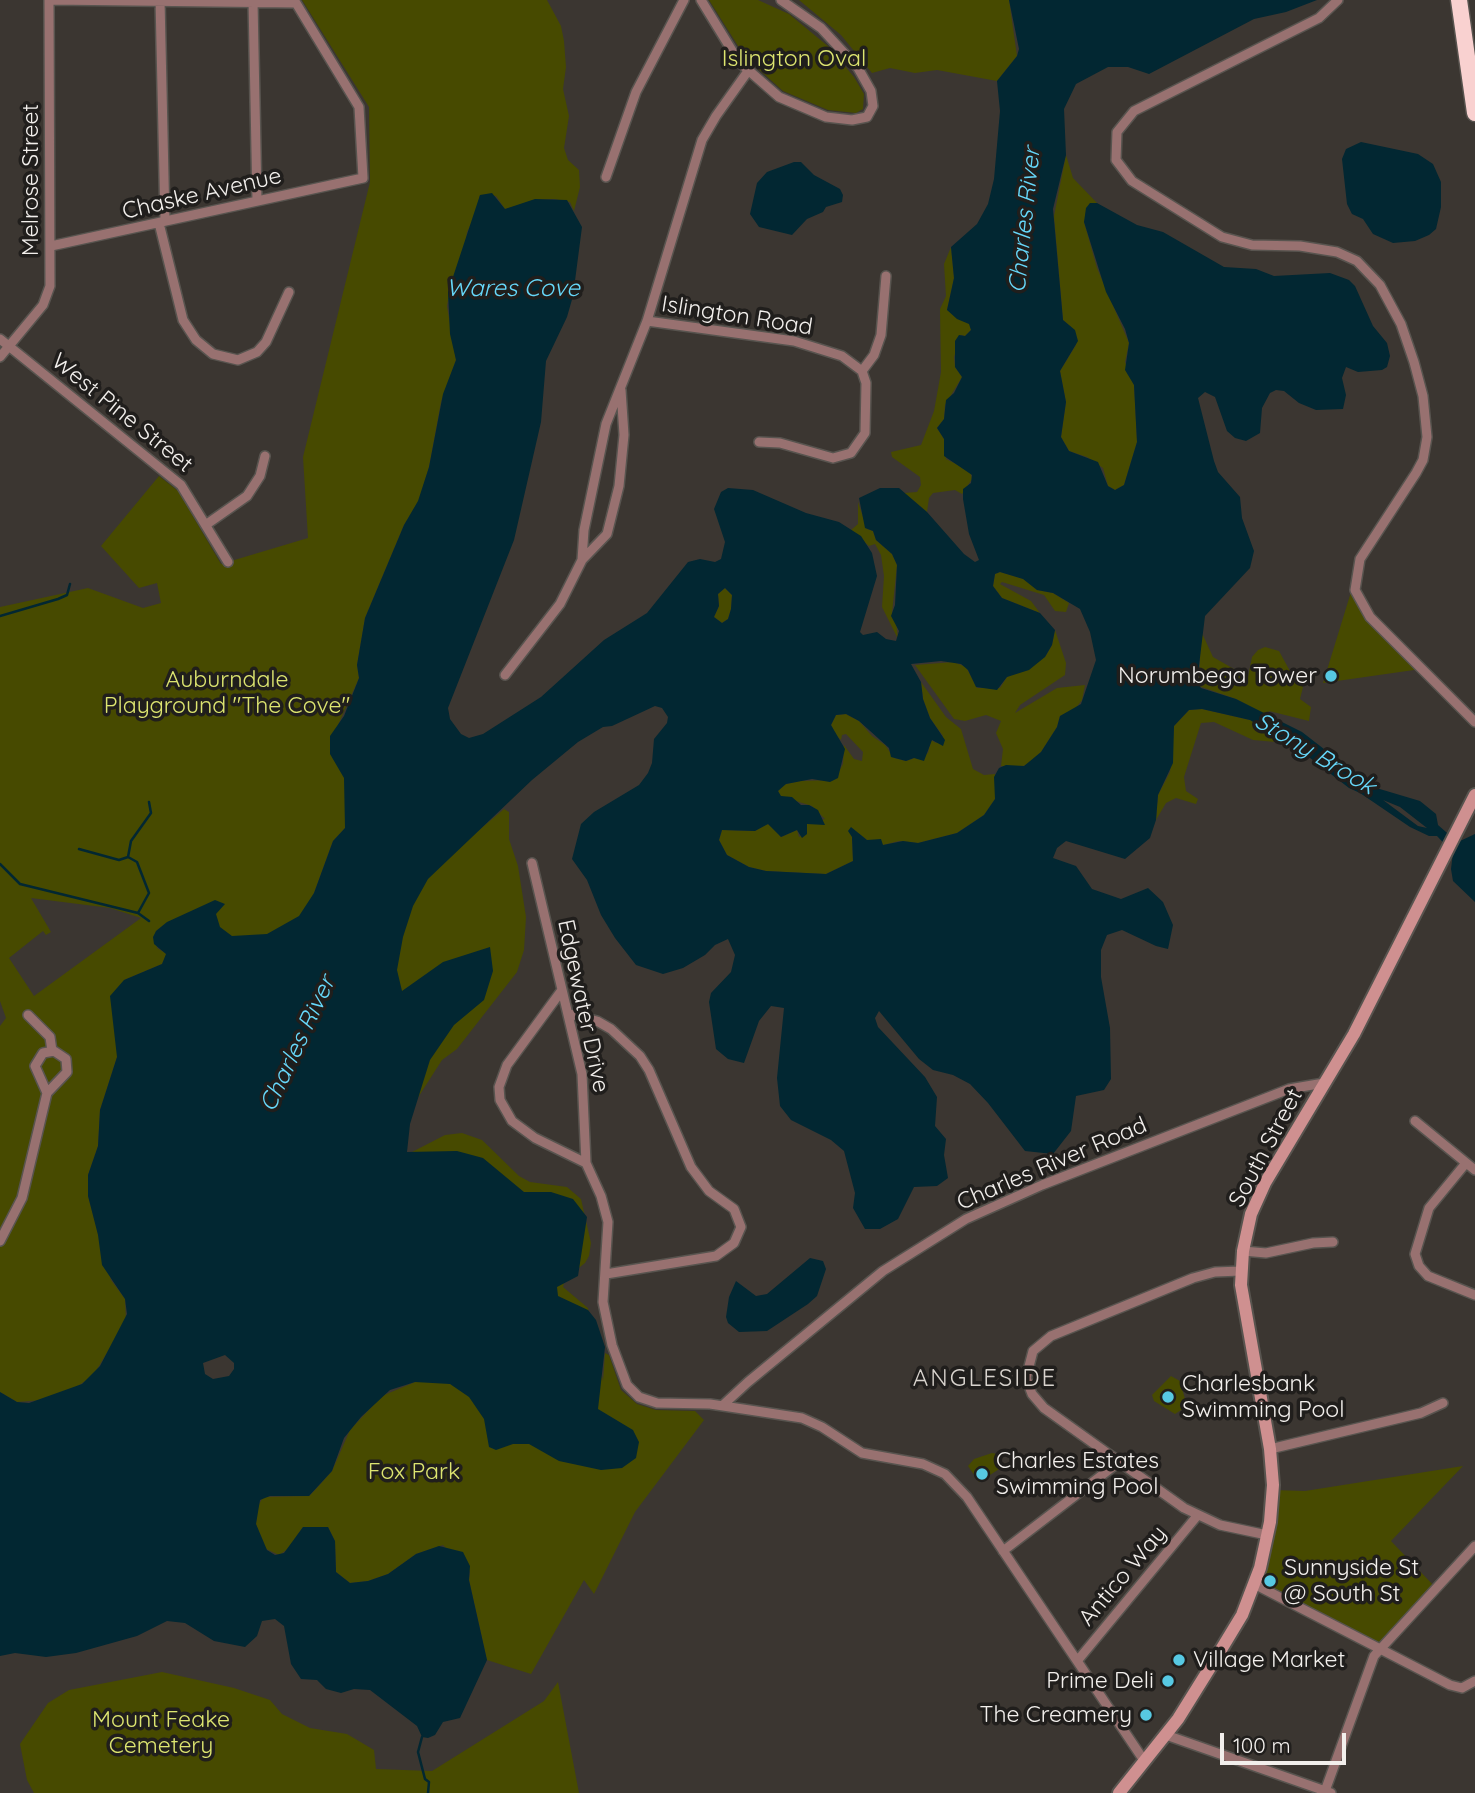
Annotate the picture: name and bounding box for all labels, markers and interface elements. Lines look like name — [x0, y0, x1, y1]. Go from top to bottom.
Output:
park label: Islington Oval — [722, 45, 866, 73]
street label: Melrose Street — [17, 104, 45, 256]
water label: Charles River — [1003, 146, 1047, 294]
street label: Chaske Avenue — [120, 162, 284, 226]
water label: Wares Cove — [446, 275, 580, 303]
street label: Islington Road — [659, 290, 815, 342]
street label: West Pine Street — [46, 348, 198, 478]
place label: Norumbega Tower — [1118, 662, 1317, 690]
park label: Auburndale Playground "The Cove" — [104, 666, 350, 720]
marker: Norumbega Tower — [1323, 668, 1339, 684]
water label: Stony Brook — [1249, 707, 1381, 801]
street label: Edgewater Drive — [551, 917, 615, 1095]
water label: Charles River — [254, 972, 342, 1116]
street label: South Street — [1223, 1084, 1309, 1212]
street label: Charles River Road — [953, 1112, 1151, 1216]
district label: ANGLESIDE — [914, 1365, 1056, 1393]
place label: Charlesbank Swimming Pool — [1182, 1370, 1344, 1424]
marker: Charlesbank Swimming Pool — [1160, 1389, 1176, 1405]
place label: Charles Estates Swimming Pool — [996, 1447, 1159, 1501]
park label: Fox Park — [368, 1458, 460, 1486]
marker: Charles Estates Swimming Pool — [974, 1466, 990, 1482]
street label: Antico Way — [1073, 1520, 1173, 1632]
place label: Sunnyside St @ South St — [1284, 1554, 1419, 1608]
marker: Sunnyside St @ South St — [1262, 1573, 1278, 1589]
place label: Village Market — [1193, 1646, 1345, 1674]
marker: Village Market — [1171, 1652, 1187, 1668]
place label: Prime Deli — [1046, 1667, 1154, 1695]
marker: Prime Deli — [1160, 1673, 1176, 1689]
place label: The Creamery — [979, 1701, 1132, 1729]
park label: Mount Feake Cemetery — [92, 1706, 230, 1760]
marker: The Creamery — [1138, 1707, 1154, 1723]
scale bar — [1223, 1720, 1349, 1764]
text: 100 m — [1233, 1732, 1291, 1758]

